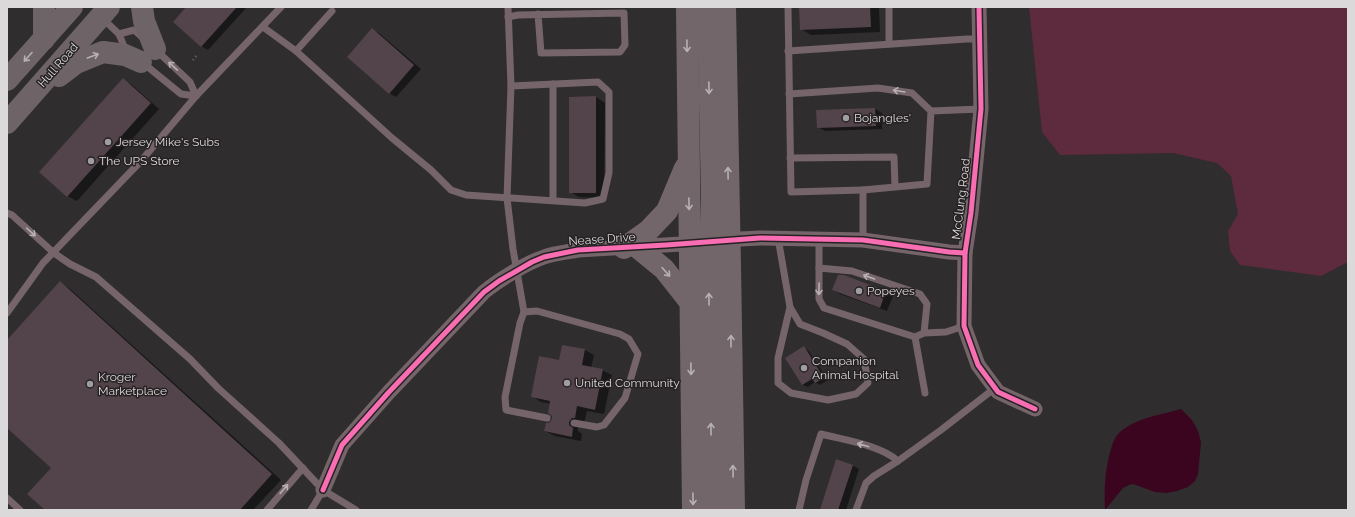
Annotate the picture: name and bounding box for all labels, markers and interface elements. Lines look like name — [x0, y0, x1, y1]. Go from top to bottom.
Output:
one-way arrow — [683, 39, 691, 52]
street label: Hull Road — [35, 40, 81, 90]
one-way arrow — [23, 52, 32, 62]
one-way arrow — [87, 52, 99, 60]
one-way arrow — [168, 61, 178, 71]
one-way arrow — [706, 81, 713, 94]
one-way arrow — [893, 87, 906, 95]
place label: Bojangles' — [854, 111, 911, 125]
marker: Bojangles' — [841, 113, 851, 123]
place label: Jersey Mike's Subs — [116, 135, 220, 149]
marker: Jersey Mike's Subs — [103, 137, 113, 147]
place label: The UPS Store — [99, 154, 180, 168]
marker: The UPS Store — [86, 156, 96, 166]
street label: McClung Road — [949, 158, 973, 240]
one-way arrow — [725, 167, 732, 180]
one-way arrow — [685, 197, 693, 210]
one-way arrow — [25, 228, 36, 237]
street label: Nease Drive — [568, 230, 636, 248]
one-way arrow — [662, 267, 671, 277]
one-way arrow — [863, 273, 876, 280]
one-way arrow — [815, 282, 823, 295]
place label: Popeyes — [867, 284, 915, 298]
marker: Popeyes — [854, 286, 864, 296]
one-way arrow — [705, 293, 713, 306]
one-way arrow — [727, 335, 735, 348]
place label: Companion Animal Hospital — [812, 354, 900, 382]
one-way arrow — [687, 362, 695, 375]
marker: Companion Animal Hospital — [799, 363, 809, 373]
place label: Kroger Marketplace — [98, 370, 167, 398]
place label: United Community — [575, 376, 680, 390]
marker: United Community — [562, 378, 572, 388]
marker: Kroger Marketplace — [85, 379, 95, 389]
one-way arrow — [707, 423, 715, 436]
one-way arrow — [857, 441, 870, 448]
one-way arrow — [729, 465, 737, 478]
one-way arrow — [280, 483, 289, 494]
one-way arrow — [689, 492, 697, 505]

